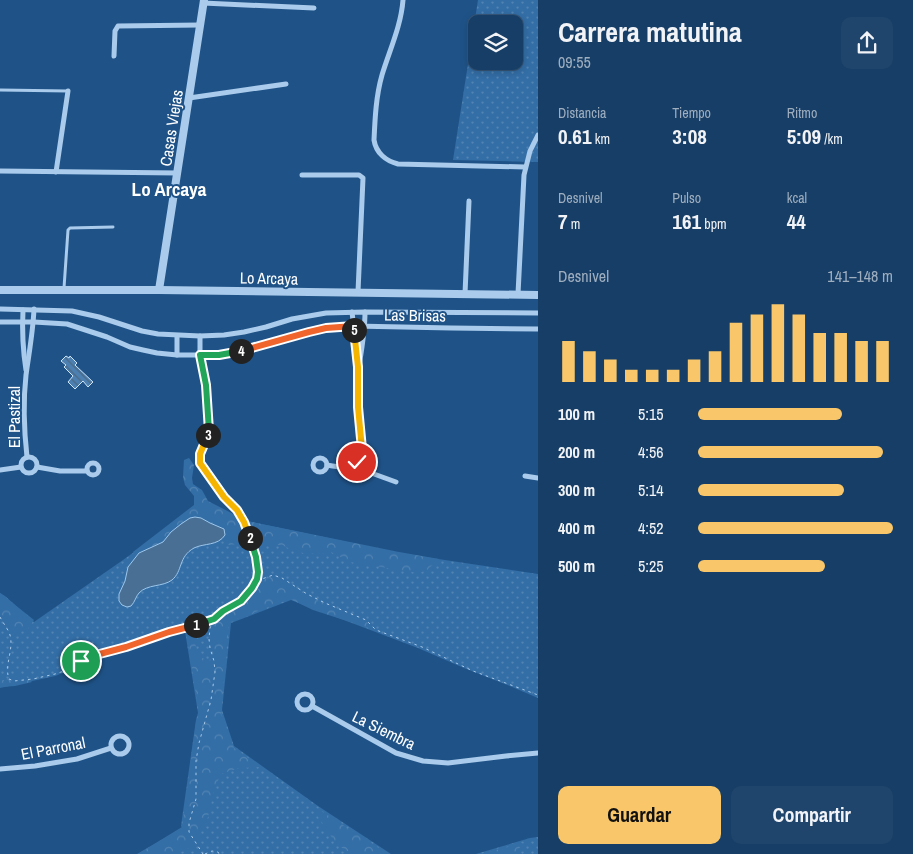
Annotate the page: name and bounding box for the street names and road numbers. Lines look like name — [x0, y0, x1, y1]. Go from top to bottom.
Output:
street label: Casas Viejas — [154, 88, 188, 168]
street label: Lo Arcaya — [240, 266, 299, 290]
street label: Las Brisas — [384, 303, 446, 327]
street label: El Pastizal — [3, 386, 25, 448]
street label: La Siembra — [349, 705, 420, 755]
street label: El Parronal — [19, 731, 87, 765]

